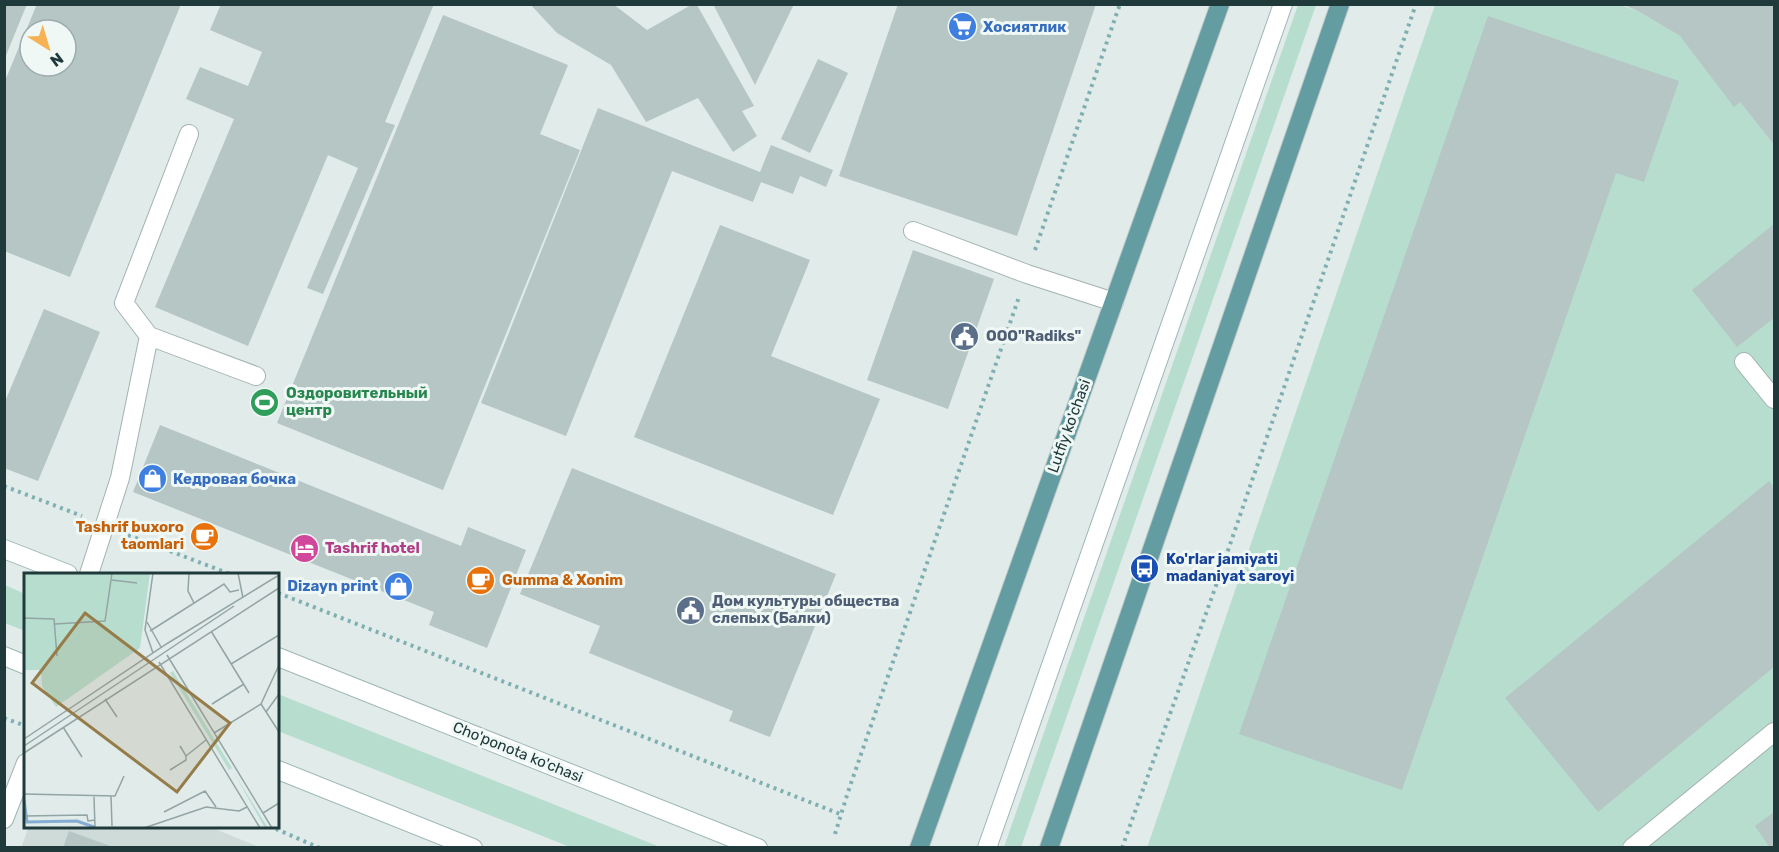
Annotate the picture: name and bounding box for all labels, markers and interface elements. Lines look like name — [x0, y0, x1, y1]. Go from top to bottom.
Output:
supermarket icon: Хосиятлик — [946, 11, 978, 43]
north arrow — [18, 18, 78, 78]
place label: Хосиятлик — [983, 18, 1066, 36]
text: N — [46, 49, 67, 71]
public building icon: OOO"Radiks" — [949, 320, 981, 352]
place label: OOO"Radiks" — [986, 327, 1081, 345]
street label: Lutfiy ko'chasi — [1044, 377, 1094, 475]
place label: Оздоровительный центр — [286, 384, 428, 419]
sports icon: Оздоровительный центр — [249, 386, 281, 418]
shop icon: Кедровая бочка — [136, 463, 168, 495]
place label: Кедровая бочка — [173, 470, 296, 488]
place label: Tashrif buxoro taomlari — [76, 518, 184, 553]
cafe icon: Tashrif buxoro taomlari — [189, 520, 221, 552]
hotel icon: Tashrif hotel — [288, 532, 320, 564]
place label: Tashrif hotel — [325, 539, 420, 557]
place label: Ko'rlar jamiyati madaniyat saroyi — [1166, 550, 1294, 585]
bus stop icon: Ko'rlar jamiyati madaniyat saroyi — [1129, 552, 1161, 584]
cafe icon: Gumma & Xonim — [465, 564, 497, 596]
shop icon: Dizayn print — [383, 570, 415, 602]
place label: Gumma & Xonim — [502, 571, 623, 589]
inset map — [24, 573, 279, 828]
place label: Dizayn print — [287, 577, 378, 595]
place label: Дом культуры общества слепых (Балки) — [712, 592, 900, 627]
public building icon: Дом культуры общества слепых (Балки) — [675, 594, 707, 626]
street label: Cho'ponota ko'chasi — [450, 718, 586, 786]

